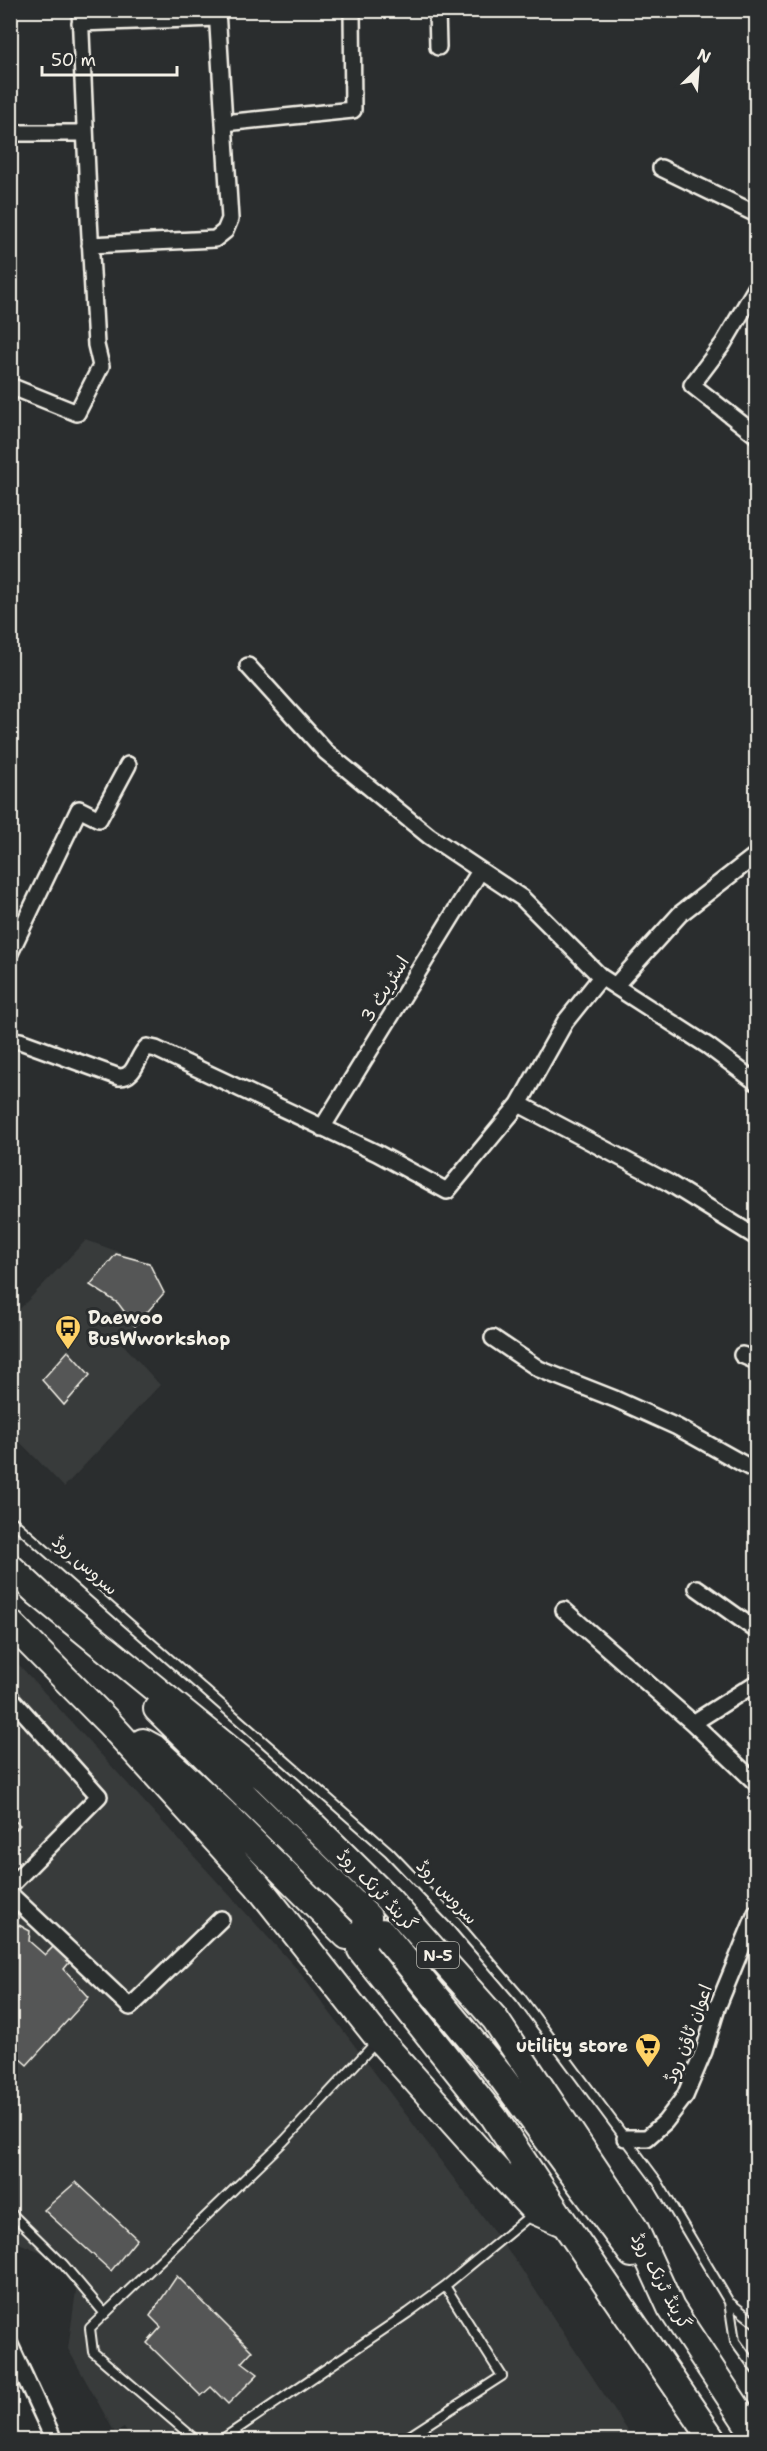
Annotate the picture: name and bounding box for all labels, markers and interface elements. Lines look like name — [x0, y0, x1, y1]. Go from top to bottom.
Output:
scale bar — [42, 39, 177, 77]
north arrow — [668, 39, 728, 99]
text: N — [694, 44, 714, 68]
text: 50 m — [51, 48, 96, 72]
street label: اسٹریٹ 3 — [355, 951, 415, 1027]
place label: Daewoo BusWworkshop — [88, 1306, 231, 1351]
bus stop icon: Daewoo BusWworkshop — [53, 1313, 83, 1351]
street label: سروس روڈ — [47, 1530, 123, 1600]
street label: گرینڈ ٹرنک روڈ — [332, 1844, 423, 1937]
street label: سروس روڈ — [411, 1854, 483, 1930]
road number: N-5 — [417, 1942, 459, 1968]
street label: اعوان ٹاؤن روڈ — [658, 1981, 718, 2087]
supermarket icon: utility store — [633, 2031, 663, 2069]
place label: utility store — [516, 2034, 628, 2058]
street label: گرینڈ ٹرنک روڈ — [626, 2229, 697, 2334]

